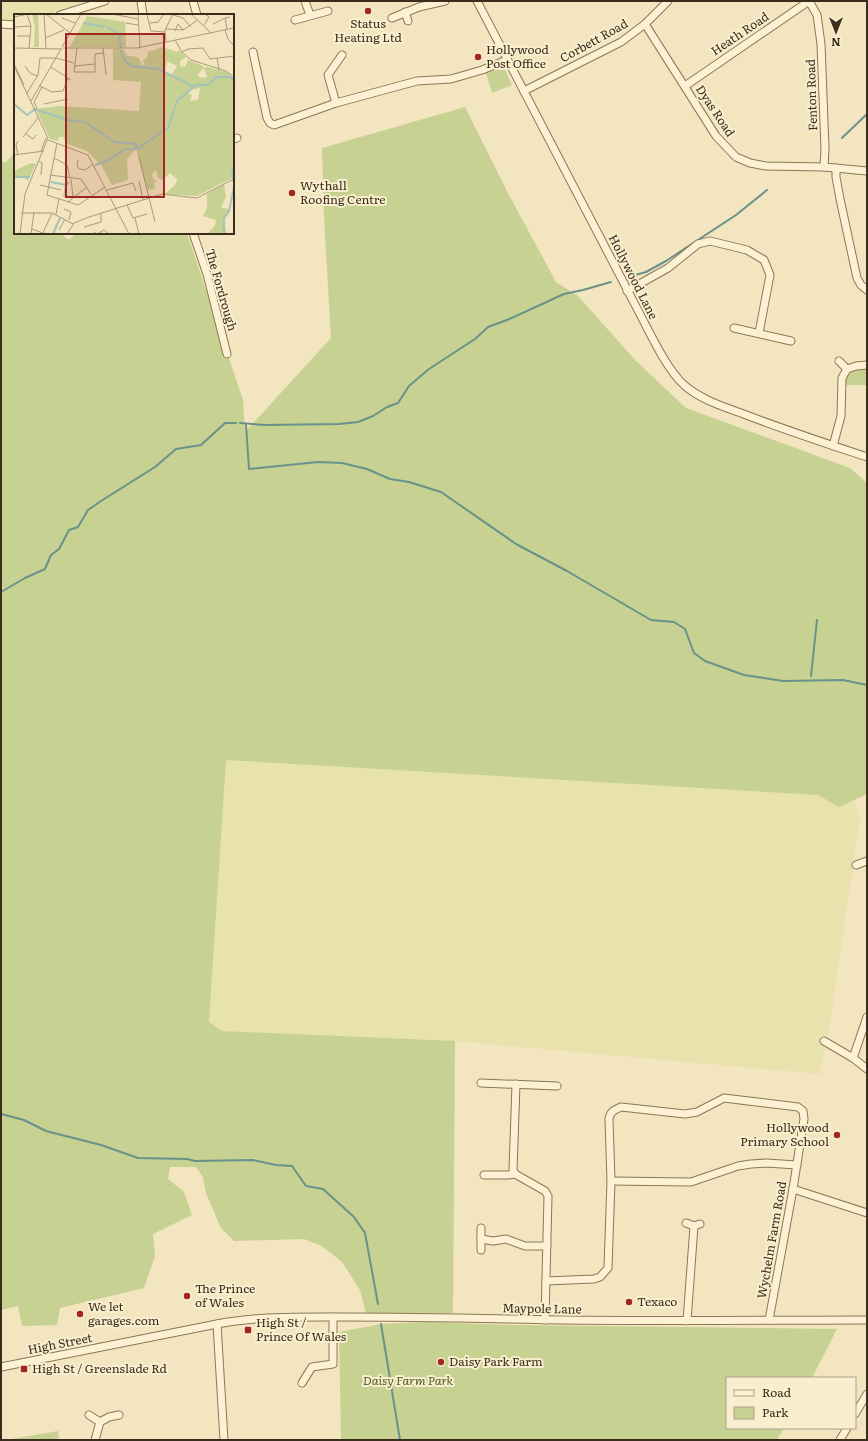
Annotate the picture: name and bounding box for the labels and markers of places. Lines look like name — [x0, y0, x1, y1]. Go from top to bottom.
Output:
marker: Status Heating Ltd — [363, 6, 373, 16]
place label: Status Heating Ltd — [334, 14, 402, 46]
place label: Hollywood Post Office — [486, 40, 550, 72]
marker: Hollywood Post Office — [473, 52, 483, 62]
place label: Wythall Roofing Centre — [300, 176, 386, 208]
marker: Wythall Roofing Centre — [287, 188, 297, 198]
place label: Hollywood Primary School — [740, 1118, 830, 1150]
marker: Hollywood Primary School — [832, 1130, 842, 1140]
place label: The Prince of Wales — [195, 1279, 255, 1311]
marker: The Prince of Wales — [182, 1291, 192, 1301]
place label: Texaco — [637, 1292, 677, 1310]
place label: We let garages.com — [88, 1297, 160, 1329]
marker: Texaco — [624, 1297, 634, 1307]
marker: We let garages.com — [75, 1309, 85, 1319]
place label: High St / Prince Of Wales — [256, 1313, 347, 1345]
marker: High St / Prince Of Wales — [243, 1325, 253, 1335]
place label: Daisy Park Farm — [449, 1352, 543, 1370]
marker: Daisy Park Farm — [436, 1357, 446, 1367]
place label: High St / Greenslade Rd — [32, 1359, 168, 1377]
marker: High St / Greenslade Rd — [19, 1364, 29, 1374]

